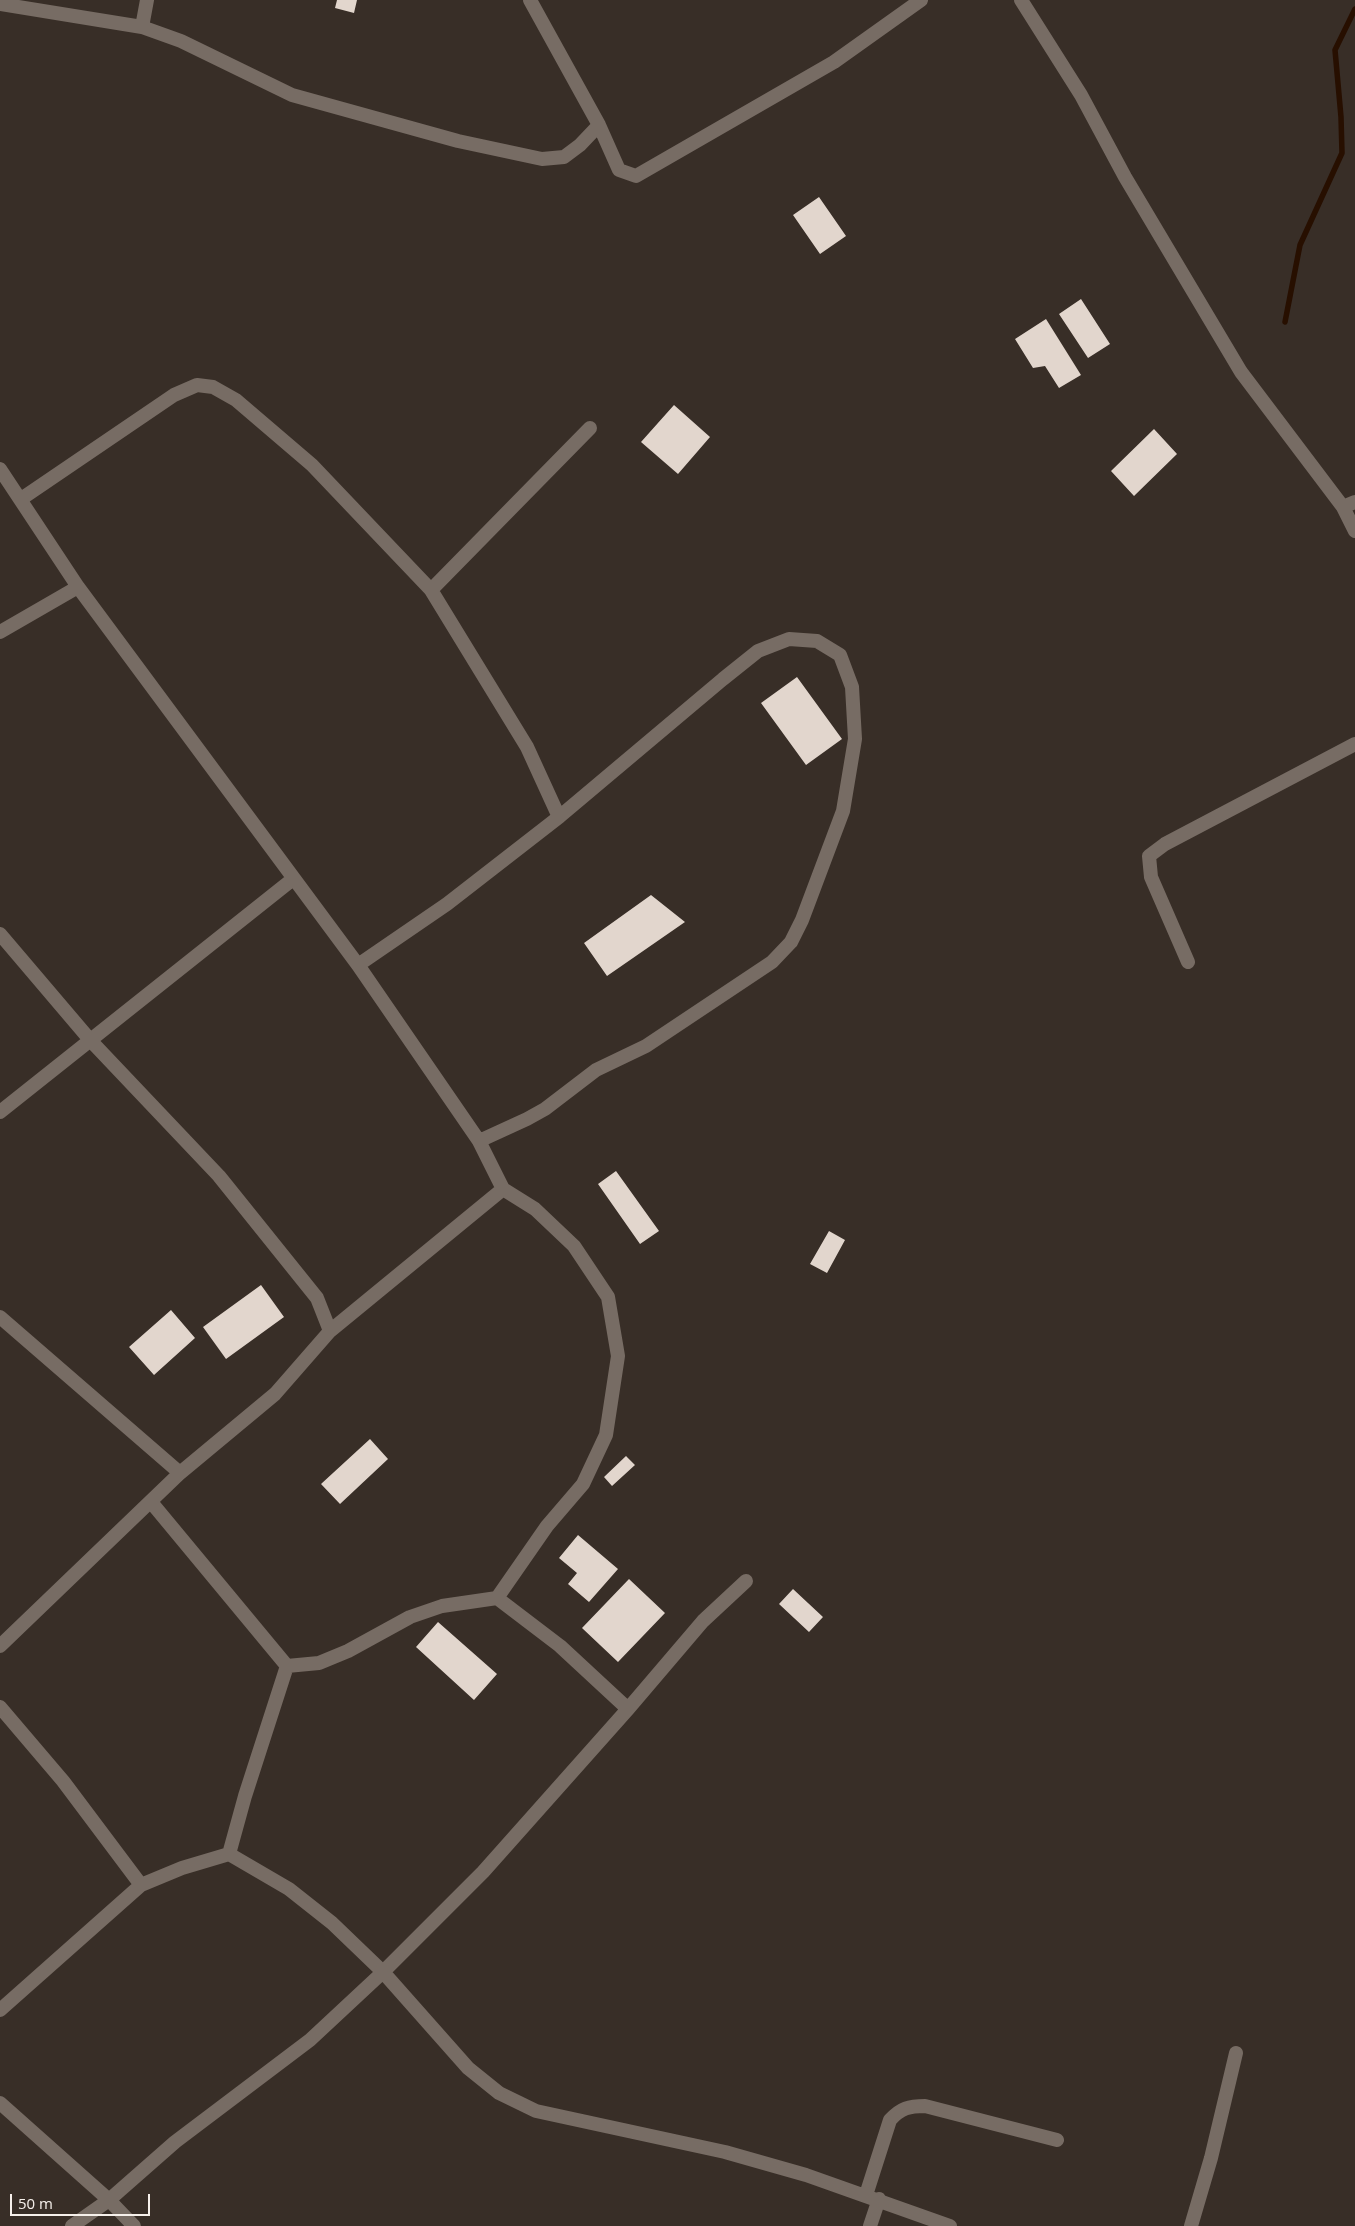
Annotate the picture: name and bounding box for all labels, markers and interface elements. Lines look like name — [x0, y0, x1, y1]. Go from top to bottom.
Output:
scale bar — [12, 2184, 152, 2216]
text: 50 m — [18, 2193, 53, 2213]

